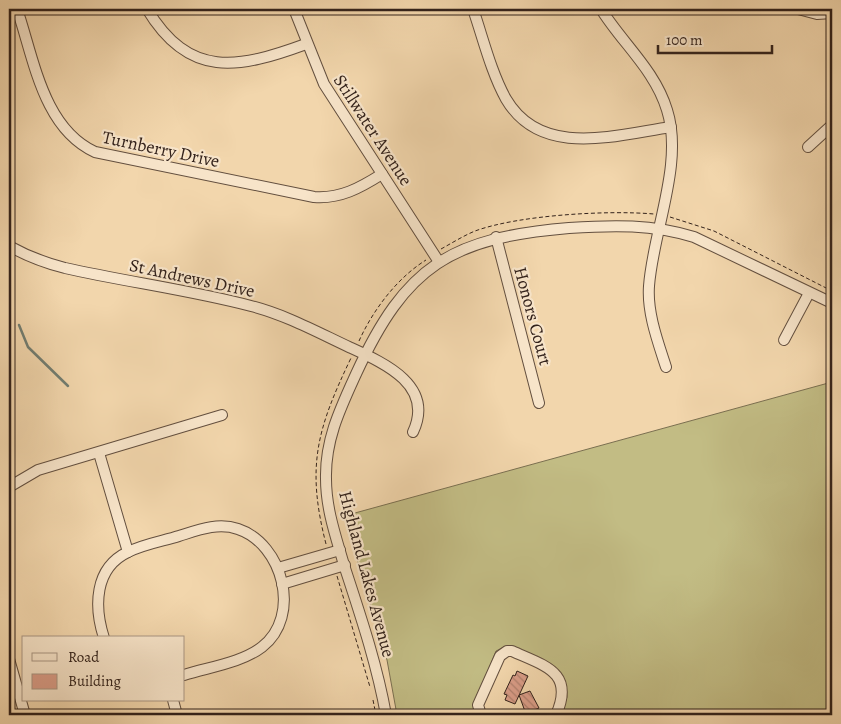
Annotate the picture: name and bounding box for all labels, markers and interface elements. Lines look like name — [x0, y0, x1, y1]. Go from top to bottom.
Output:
scale bar — [658, 22, 772, 54]
text: 100 m — [666, 30, 703, 50]
street label: Stillwater Avenue — [328, 70, 418, 190]
street label: Turnberry Drive — [100, 125, 222, 173]
street label: St Andrews Drive — [127, 253, 257, 303]
street label: Honors Court — [508, 264, 558, 368]
street label: Highland Lakes Avenue — [333, 488, 401, 660]
legend — [22, 636, 185, 702]
text: Road — [68, 647, 100, 667]
text: Building — [68, 671, 121, 691]

